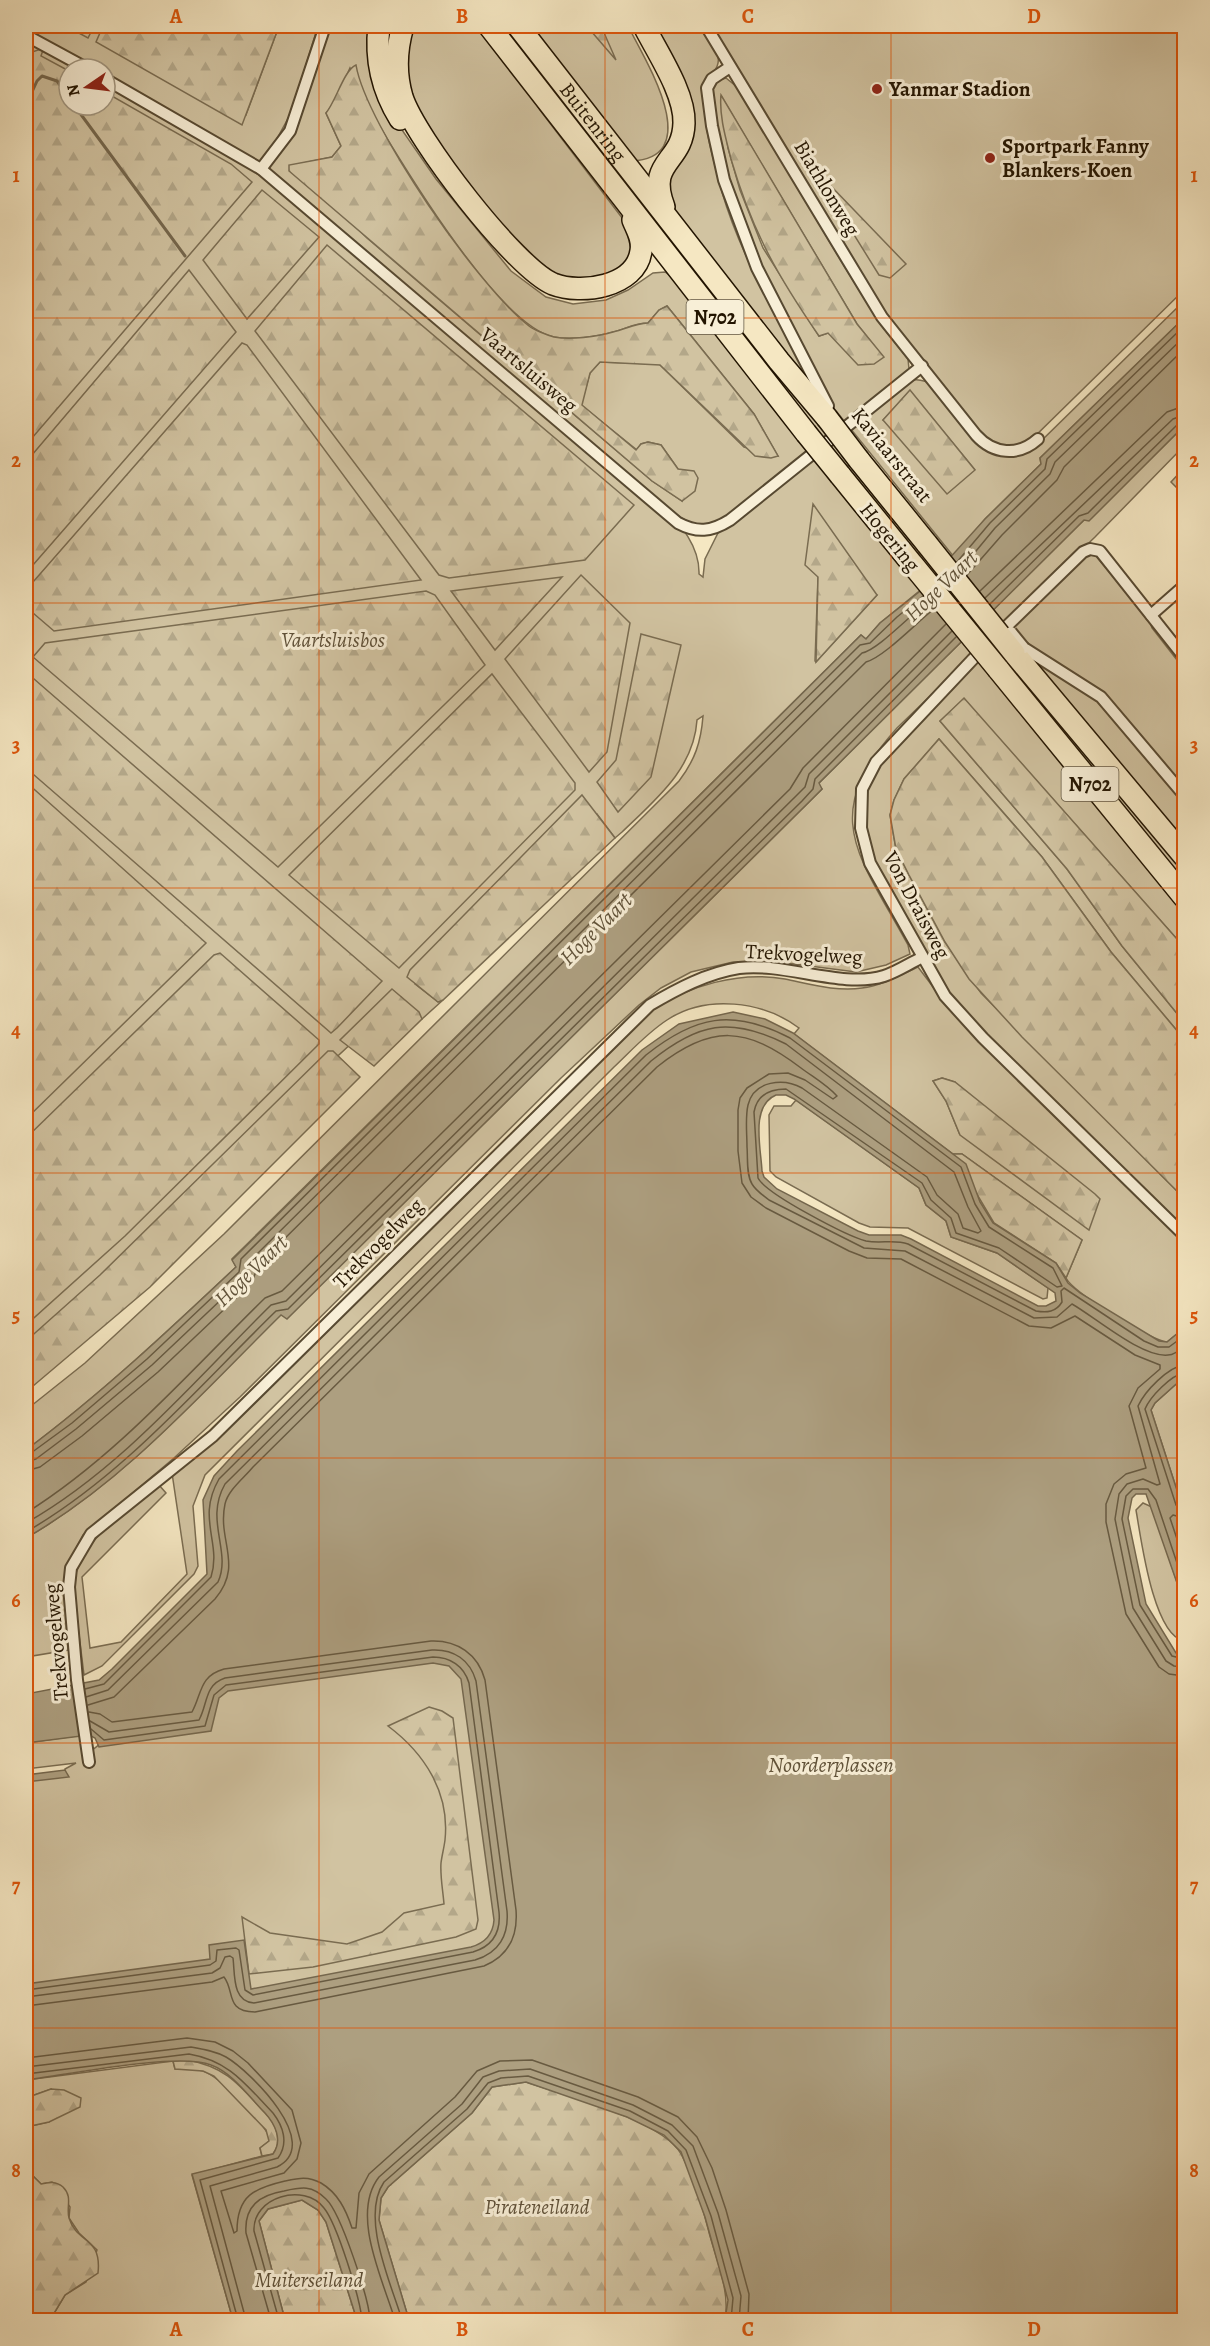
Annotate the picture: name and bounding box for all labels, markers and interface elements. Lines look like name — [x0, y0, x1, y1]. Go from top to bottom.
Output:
text: A — [169, 3, 183, 30]
text: B — [456, 3, 468, 30]
text: C — [742, 3, 754, 30]
text: D — [1027, 3, 1041, 30]
north arrow — [57, 57, 117, 117]
place label: Yanmar Stadion — [888, 75, 1031, 103]
street label: Buitenring — [553, 77, 633, 168]
text: N — [61, 82, 85, 99]
marker: Yanmar Stadion — [870, 82, 884, 96]
place label: Sportpark Fanny Blankers-Koen — [1002, 132, 1150, 184]
street label: Biathlonweg — [787, 135, 867, 242]
marker: Sportpark Fanny Blankers-Koen — [983, 151, 997, 165]
text: 1 — [12, 162, 20, 189]
text: 1 — [1190, 162, 1198, 189]
road number: N702 — [686, 300, 744, 334]
street label: Vaartsluisweg — [474, 320, 584, 419]
street label: Kaviaarstraat — [845, 402, 939, 509]
text: 2 — [11, 447, 21, 474]
text: 2 — [1189, 447, 1199, 474]
street label: Hogering — [853, 496, 927, 578]
water label: Hoge Vaart — [898, 543, 985, 628]
park label: Vaartsluisbos — [281, 626, 385, 654]
text: 3 — [12, 732, 20, 759]
text: 3 — [1190, 732, 1198, 759]
road number: N702 — [1062, 767, 1118, 801]
street label: Von Draisweg — [876, 845, 957, 964]
water label: Hoge Vaart — [553, 886, 639, 972]
street label: Trekvogelweg — [745, 937, 864, 971]
text: 4 — [11, 1017, 21, 1044]
text: 4 — [1189, 1017, 1199, 1044]
street label: Trekvogelweg — [327, 1191, 430, 1294]
water label: Hoge Vaart — [208, 1228, 295, 1313]
text: 5 — [12, 1302, 20, 1329]
text: 5 — [1190, 1302, 1198, 1329]
street label: Trekvogelweg — [37, 1582, 75, 1702]
text: 6 — [11, 1587, 21, 1614]
text: 6 — [1189, 1587, 1199, 1614]
water label: Noorderplassen — [768, 1750, 894, 1780]
text: 7 — [12, 1872, 21, 1899]
text: 7 — [1190, 1872, 1199, 1899]
text: 8 — [11, 2157, 21, 2184]
text: 8 — [1189, 2157, 1199, 2184]
park label: Pirateneiland — [484, 2193, 590, 2221]
park label: Muiterseiland — [255, 2266, 363, 2294]
text: A — [169, 2316, 183, 2343]
text: B — [456, 2316, 468, 2343]
text: C — [742, 2316, 754, 2343]
text: D — [1027, 2316, 1041, 2343]

